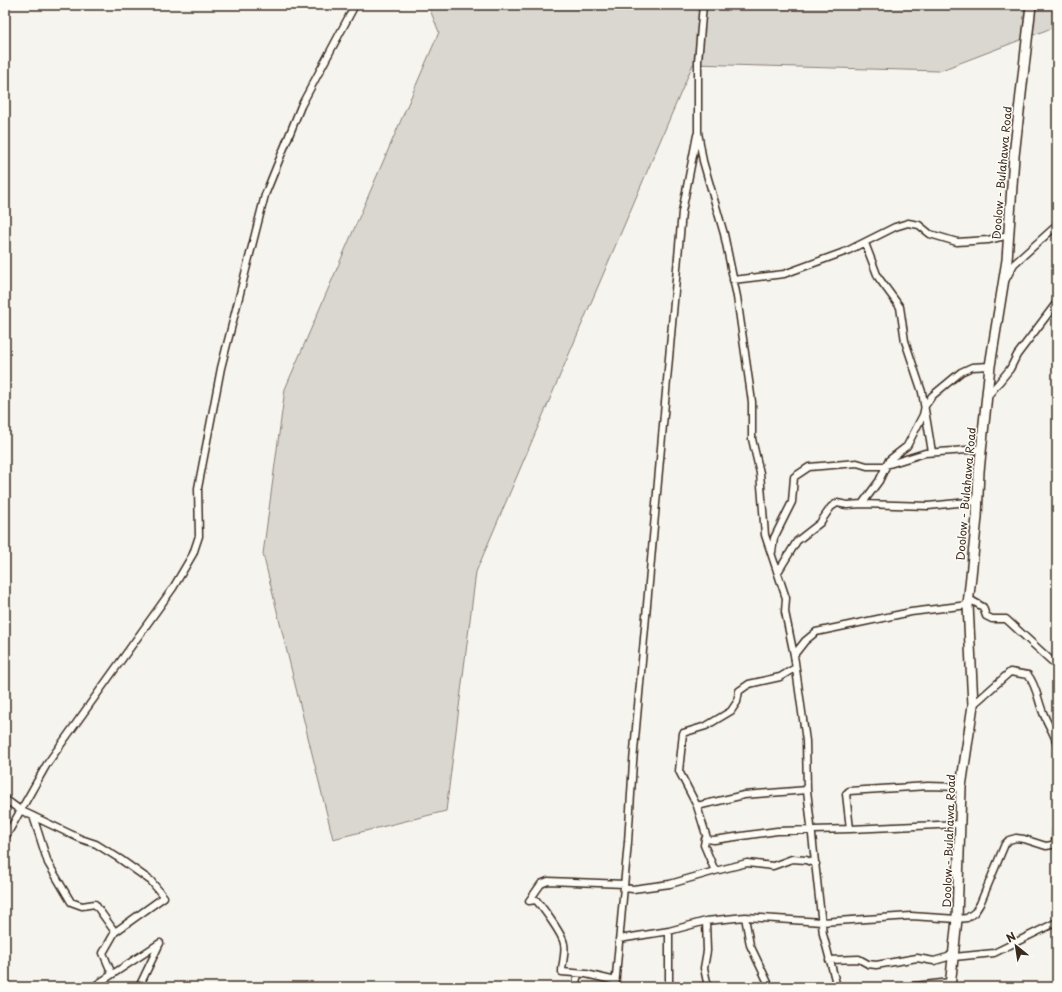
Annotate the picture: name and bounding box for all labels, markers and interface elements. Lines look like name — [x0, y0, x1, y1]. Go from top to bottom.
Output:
street label: Doolow - Bulahawa Road — [987, 106, 1016, 240]
street label: Doolow - Bulahawa Road — [951, 427, 980, 561]
street label: Doolow - Bulahawa Road — [938, 774, 959, 908]
north arrow — [996, 926, 1036, 966]
text: N — [1003, 927, 1019, 946]

